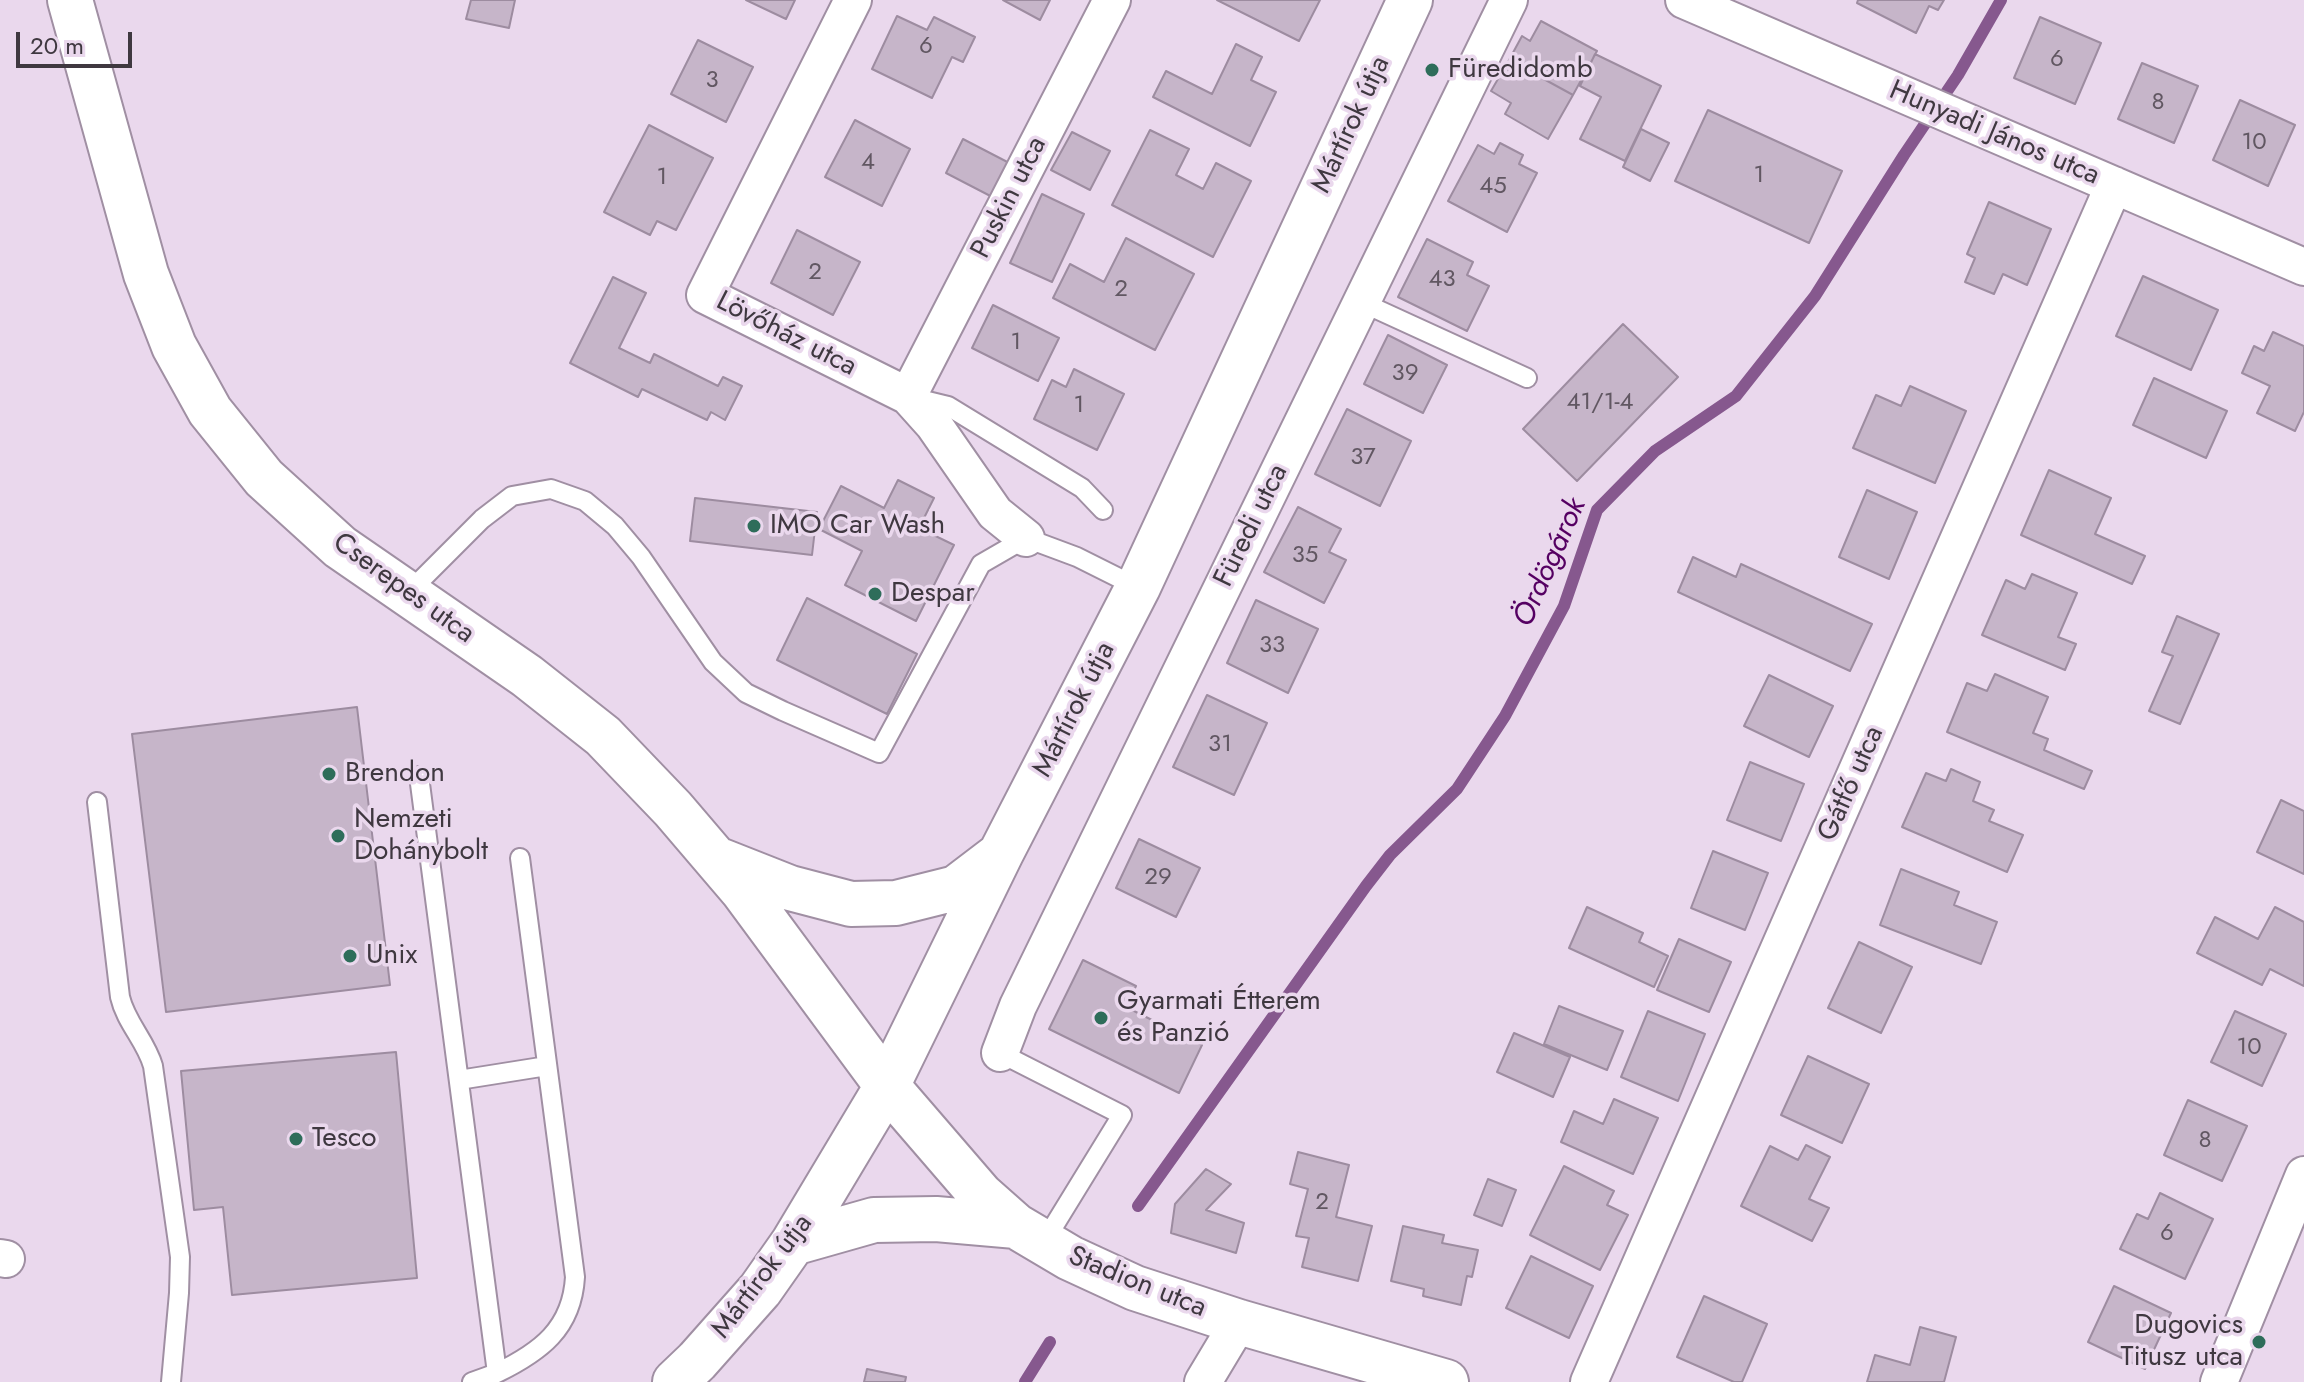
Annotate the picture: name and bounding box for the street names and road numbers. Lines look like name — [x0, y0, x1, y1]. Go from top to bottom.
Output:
street label: Mártírok útja — [1306, 51, 1398, 199]
street label: Hunyadi János utca — [1884, 75, 2104, 193]
street label: Puskin utca — [965, 132, 1055, 264]
street label: Lövőház utca — [710, 285, 862, 385]
street label: Füredi utca — [1208, 459, 1296, 593]
street label: Cserepes utca — [326, 526, 480, 652]
street label: Mártírok útja — [1027, 637, 1123, 783]
street label: Gátfő utca — [1812, 721, 1892, 847]
street label: Mártírok útja — [705, 1208, 821, 1346]
street label: Stadion utca — [1063, 1240, 1211, 1326]

